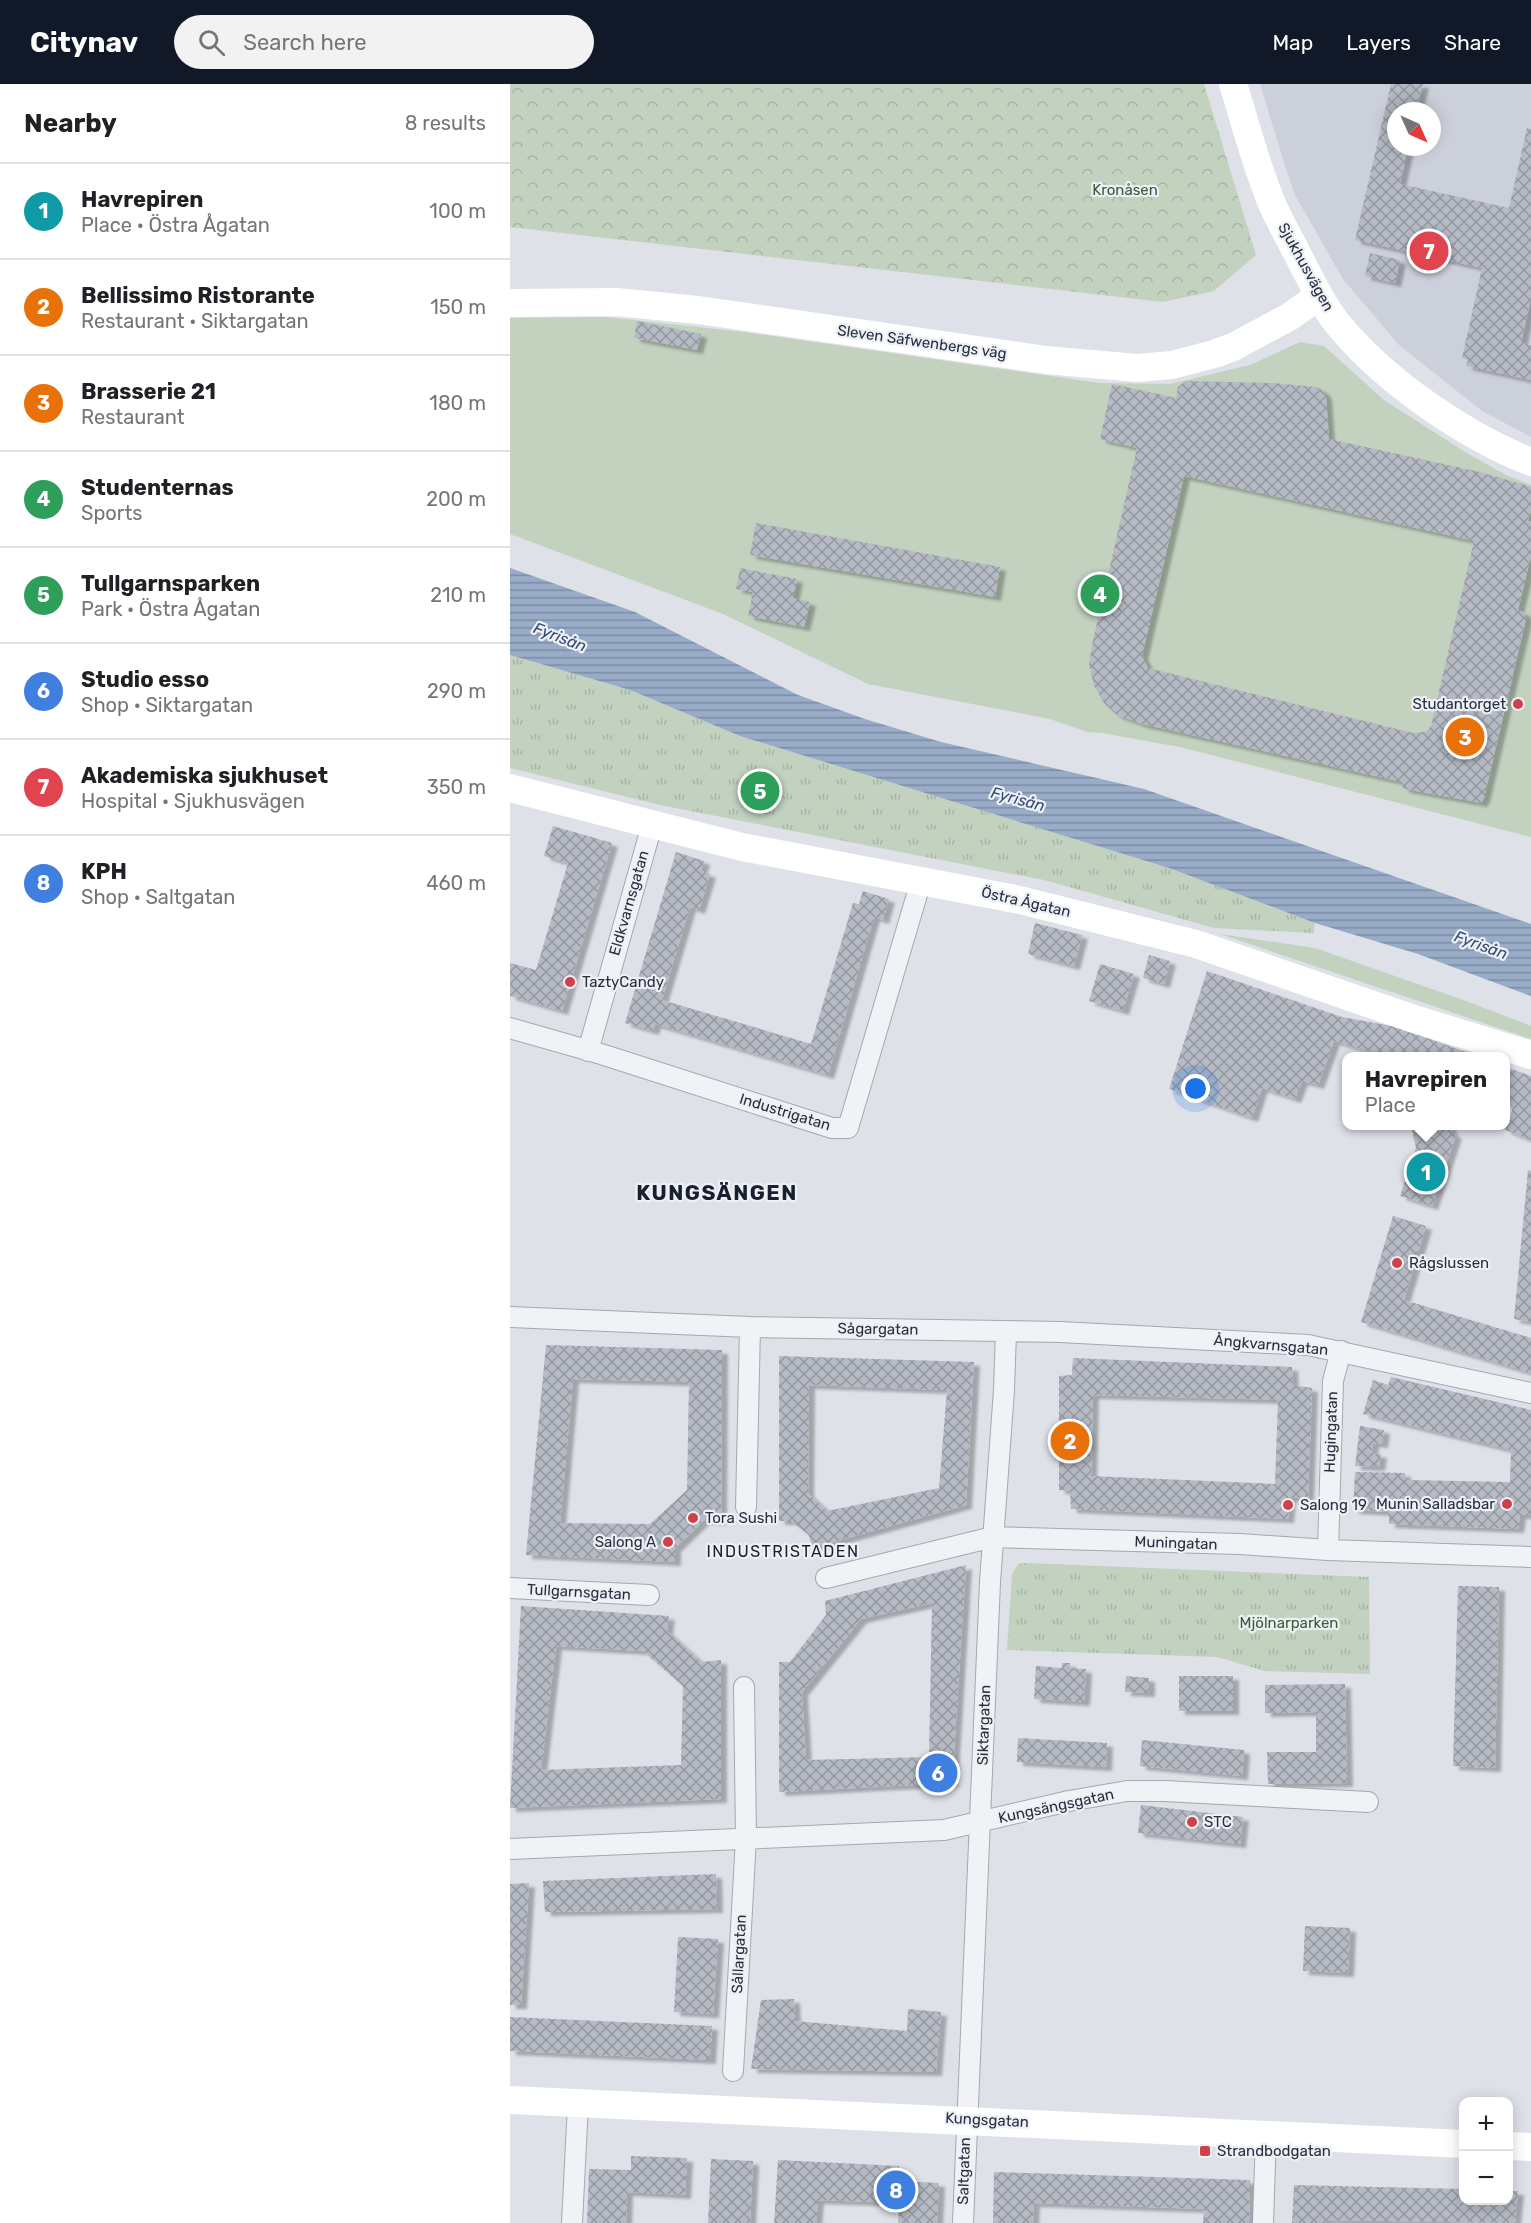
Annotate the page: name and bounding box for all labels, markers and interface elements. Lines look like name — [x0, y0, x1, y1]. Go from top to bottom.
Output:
search box — [174, 15, 594, 69]
text: Citynav — [30, 26, 138, 59]
icon: search — [195, 26, 228, 59]
text: Search here — [243, 29, 367, 56]
text: Map — [1272, 30, 1313, 55]
text: Layers — [1346, 30, 1411, 55]
text: Share — [1444, 30, 1501, 55]
north arrow — [1387, 102, 1441, 156]
text: Nearby — [24, 108, 117, 139]
text: 8 results — [405, 111, 486, 135]
park label: Kronåsen — [1092, 181, 1158, 199]
text: Havrepiren — [81, 186, 203, 213]
text: 1 — [39, 199, 48, 223]
text: 100 m — [429, 199, 486, 223]
text: Place · Östra Ågatan — [81, 213, 270, 237]
street label: Sjukhusvägen — [1274, 220, 1338, 314]
pin: 7 — [1410, 228, 1448, 274]
text: Bellissimo Ristorante — [81, 282, 315, 309]
text: 2 — [37, 295, 50, 319]
text: 150 m — [430, 295, 486, 319]
text: Restaurant · Siktargatan — [81, 309, 309, 333]
street label: Sleven Säfwenbergs väg — [836, 321, 1008, 363]
text: Brasserie 21 — [81, 378, 216, 405]
text: 3 — [37, 391, 50, 415]
text: 180 m — [429, 391, 486, 415]
text: Restaurant — [81, 405, 185, 429]
text: Studenternas — [81, 474, 234, 501]
text: 4 — [37, 487, 50, 511]
text: 200 m — [426, 487, 486, 511]
text: Sports — [81, 501, 142, 525]
text: Tullgarnsparken — [81, 570, 260, 597]
pin: 4 — [1080, 572, 1120, 616]
text: 5 — [37, 583, 50, 607]
text: 210 m — [430, 583, 486, 607]
text: Park · Östra Ågatan — [81, 597, 260, 621]
water label: Fyrisån — [531, 618, 589, 656]
text: Studio esso — [81, 666, 209, 693]
text: 6 — [37, 679, 50, 703]
text: 290 m — [427, 679, 486, 703]
text: Shop · Siktargatan — [81, 693, 253, 717]
place label: Studantorget — [1412, 695, 1506, 713]
marker: Studantorget — [1511, 697, 1525, 711]
pin: 3 — [1446, 714, 1484, 760]
text: Akademiska sjukhuset — [81, 762, 328, 789]
pin: 5 — [740, 768, 780, 814]
text: 7 — [38, 775, 49, 799]
text: 350 m — [427, 775, 486, 799]
water label: Fyrisån — [989, 783, 1047, 815]
text: Hospital · Sjukhusvägen — [81, 789, 305, 813]
street label: Eldkvarnsgatan — [605, 848, 653, 958]
text: KPH — [81, 858, 127, 885]
text: 8 — [37, 871, 50, 895]
text: 460 m — [426, 871, 486, 895]
street label: Östra Ågatan — [980, 883, 1072, 921]
text: Shop · Saltgatan — [81, 885, 235, 909]
water label: Fyrisån — [1452, 927, 1510, 963]
place label: TaztyCandy — [582, 973, 664, 991]
marker: TaztyCandy — [563, 975, 577, 989]
popup — [1342, 1052, 1510, 1130]
text: Havrepiren — [1365, 1066, 1487, 1093]
your location — [1181, 1074, 1210, 1103]
street label: Industrigatan — [737, 1090, 833, 1134]
text: Place — [1365, 1093, 1416, 1117]
pin: 1 — [1406, 1150, 1446, 1194]
district label: KUNGSÄNGEN — [636, 1180, 798, 1205]
place label: Rågslussen — [1409, 1254, 1489, 1272]
marker: Rågslussen — [1390, 1256, 1404, 1270]
street label: Sågargatan — [837, 1319, 919, 1339]
street label: Ångkvarnsgatan — [1213, 1331, 1329, 1359]
street label: Hugingatan — [1321, 1391, 1341, 1473]
pin: 2 — [1050, 1418, 1090, 1464]
place label: Munin Salladsbar — [1376, 1495, 1495, 1513]
place label: Salong 19 — [1300, 1496, 1367, 1514]
marker: Munin Salladsbar — [1500, 1497, 1514, 1511]
marker: Salong 19 — [1281, 1498, 1295, 1512]
place label: Tora Sushi — [705, 1509, 777, 1527]
marker: Tora Sushi — [686, 1511, 700, 1525]
place label: Salong A — [595, 1533, 656, 1551]
street label: Muningatan — [1134, 1533, 1218, 1553]
marker: Salong A — [661, 1535, 675, 1549]
district label: INDUSTRISTADEN — [706, 1542, 860, 1561]
street label: Tullgarnsgatan — [527, 1580, 631, 1604]
park label: Mjölnarparken — [1240, 1614, 1338, 1632]
street label: Siktargatan — [974, 1684, 994, 1766]
pin: 6 — [918, 1750, 958, 1796]
street label: Kungsängsgatan — [997, 1785, 1115, 1827]
place label: STC — [1204, 1813, 1232, 1831]
marker: STC — [1185, 1815, 1199, 1829]
street label: Sållargatan — [728, 1914, 750, 1994]
map controls — [1459, 2097, 1513, 2205]
button: + — [1459, 2097, 1513, 2151]
street label: Kungsgatan — [945, 2109, 1029, 2131]
street label: Saltgatan — [954, 2137, 974, 2205]
place label: Strandbodgatan — [1217, 2142, 1331, 2160]
marker: Strandbodgatan — [1198, 2144, 1212, 2158]
button: − — [1459, 2151, 1513, 2205]
pin: 8 — [876, 2168, 916, 2212]

